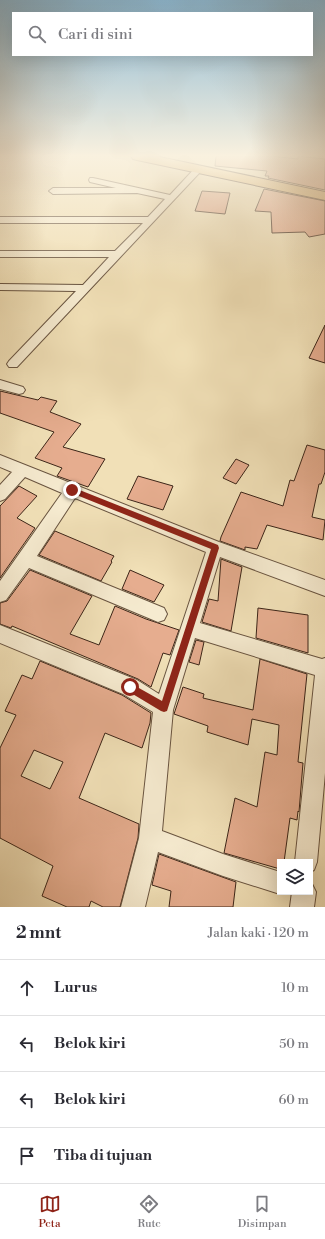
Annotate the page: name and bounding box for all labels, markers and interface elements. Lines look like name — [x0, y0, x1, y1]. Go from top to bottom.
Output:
search box — [12, 12, 313, 56]
icon: search — [26, 23, 48, 45]
text: Cari di sini — [58, 25, 133, 44]
route end — [63, 481, 81, 499]
route start — [121, 678, 139, 696]
map controls — [277, 859, 313, 895]
button: layers — [277, 859, 313, 895]
text: 2 mnt — [16, 922, 61, 944]
text: Jalan kaki · 120 m — [208, 925, 309, 941]
icon: ahead — [16, 977, 38, 999]
text: Lurus — [54, 978, 97, 997]
text: 10 m — [281, 980, 309, 996]
icon: left — [16, 1033, 38, 1055]
text: Belok kiri — [54, 1034, 125, 1053]
text: 50 m — [279, 1036, 309, 1052]
icon: left — [16, 1089, 38, 1111]
text: Belok kiri — [54, 1090, 125, 1109]
text: 60 m — [278, 1092, 309, 1108]
icon: arrive — [16, 1145, 38, 1167]
text: Tiba di tujuan — [54, 1146, 152, 1165]
tab: Peta — [39, 1193, 61, 1231]
tab: Rute — [138, 1193, 161, 1231]
tab: Disimpan — [238, 1193, 286, 1231]

